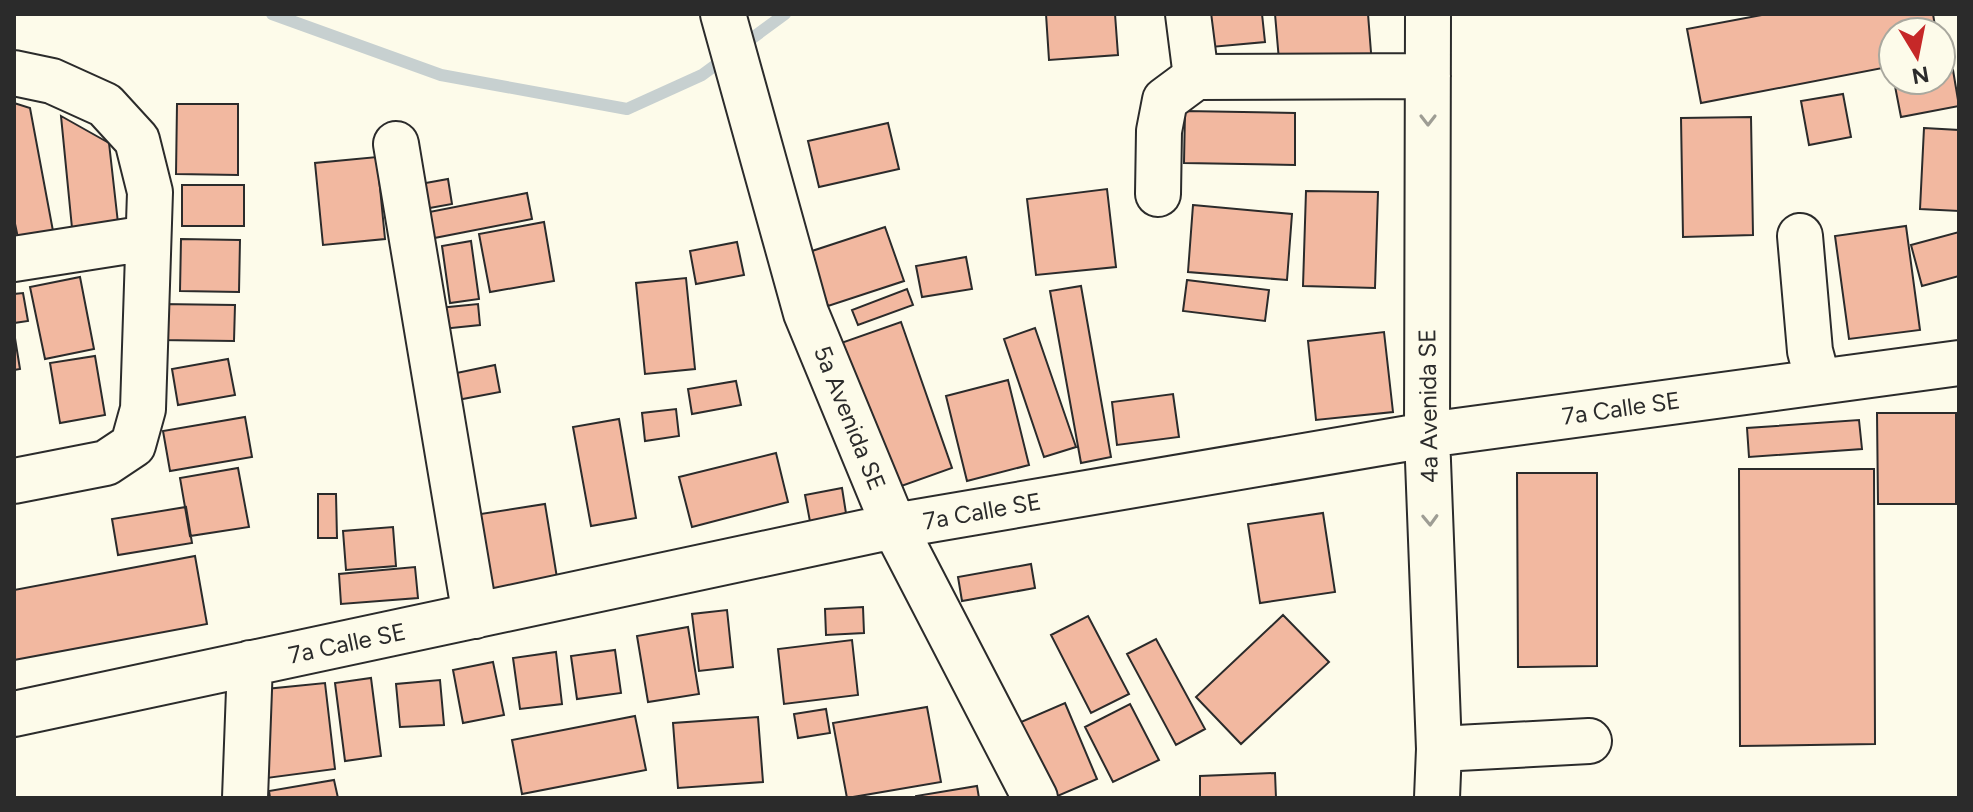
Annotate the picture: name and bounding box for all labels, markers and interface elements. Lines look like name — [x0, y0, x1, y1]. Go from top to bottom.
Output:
north arrow — [1877, 16, 1957, 96]
text: N — [1910, 60, 1931, 90]
one-way arrow — [1419, 114, 1437, 127]
street label: 4a Avenida SE — [1412, 329, 1444, 483]
street label: 5a Avenida SE — [808, 341, 892, 495]
street label: 7a Calle SE — [1560, 385, 1682, 431]
street label: 7a Calle SE — [921, 486, 1043, 536]
one-way arrow — [1422, 514, 1439, 527]
street label: 7a Calle SE — [286, 616, 408, 670]

